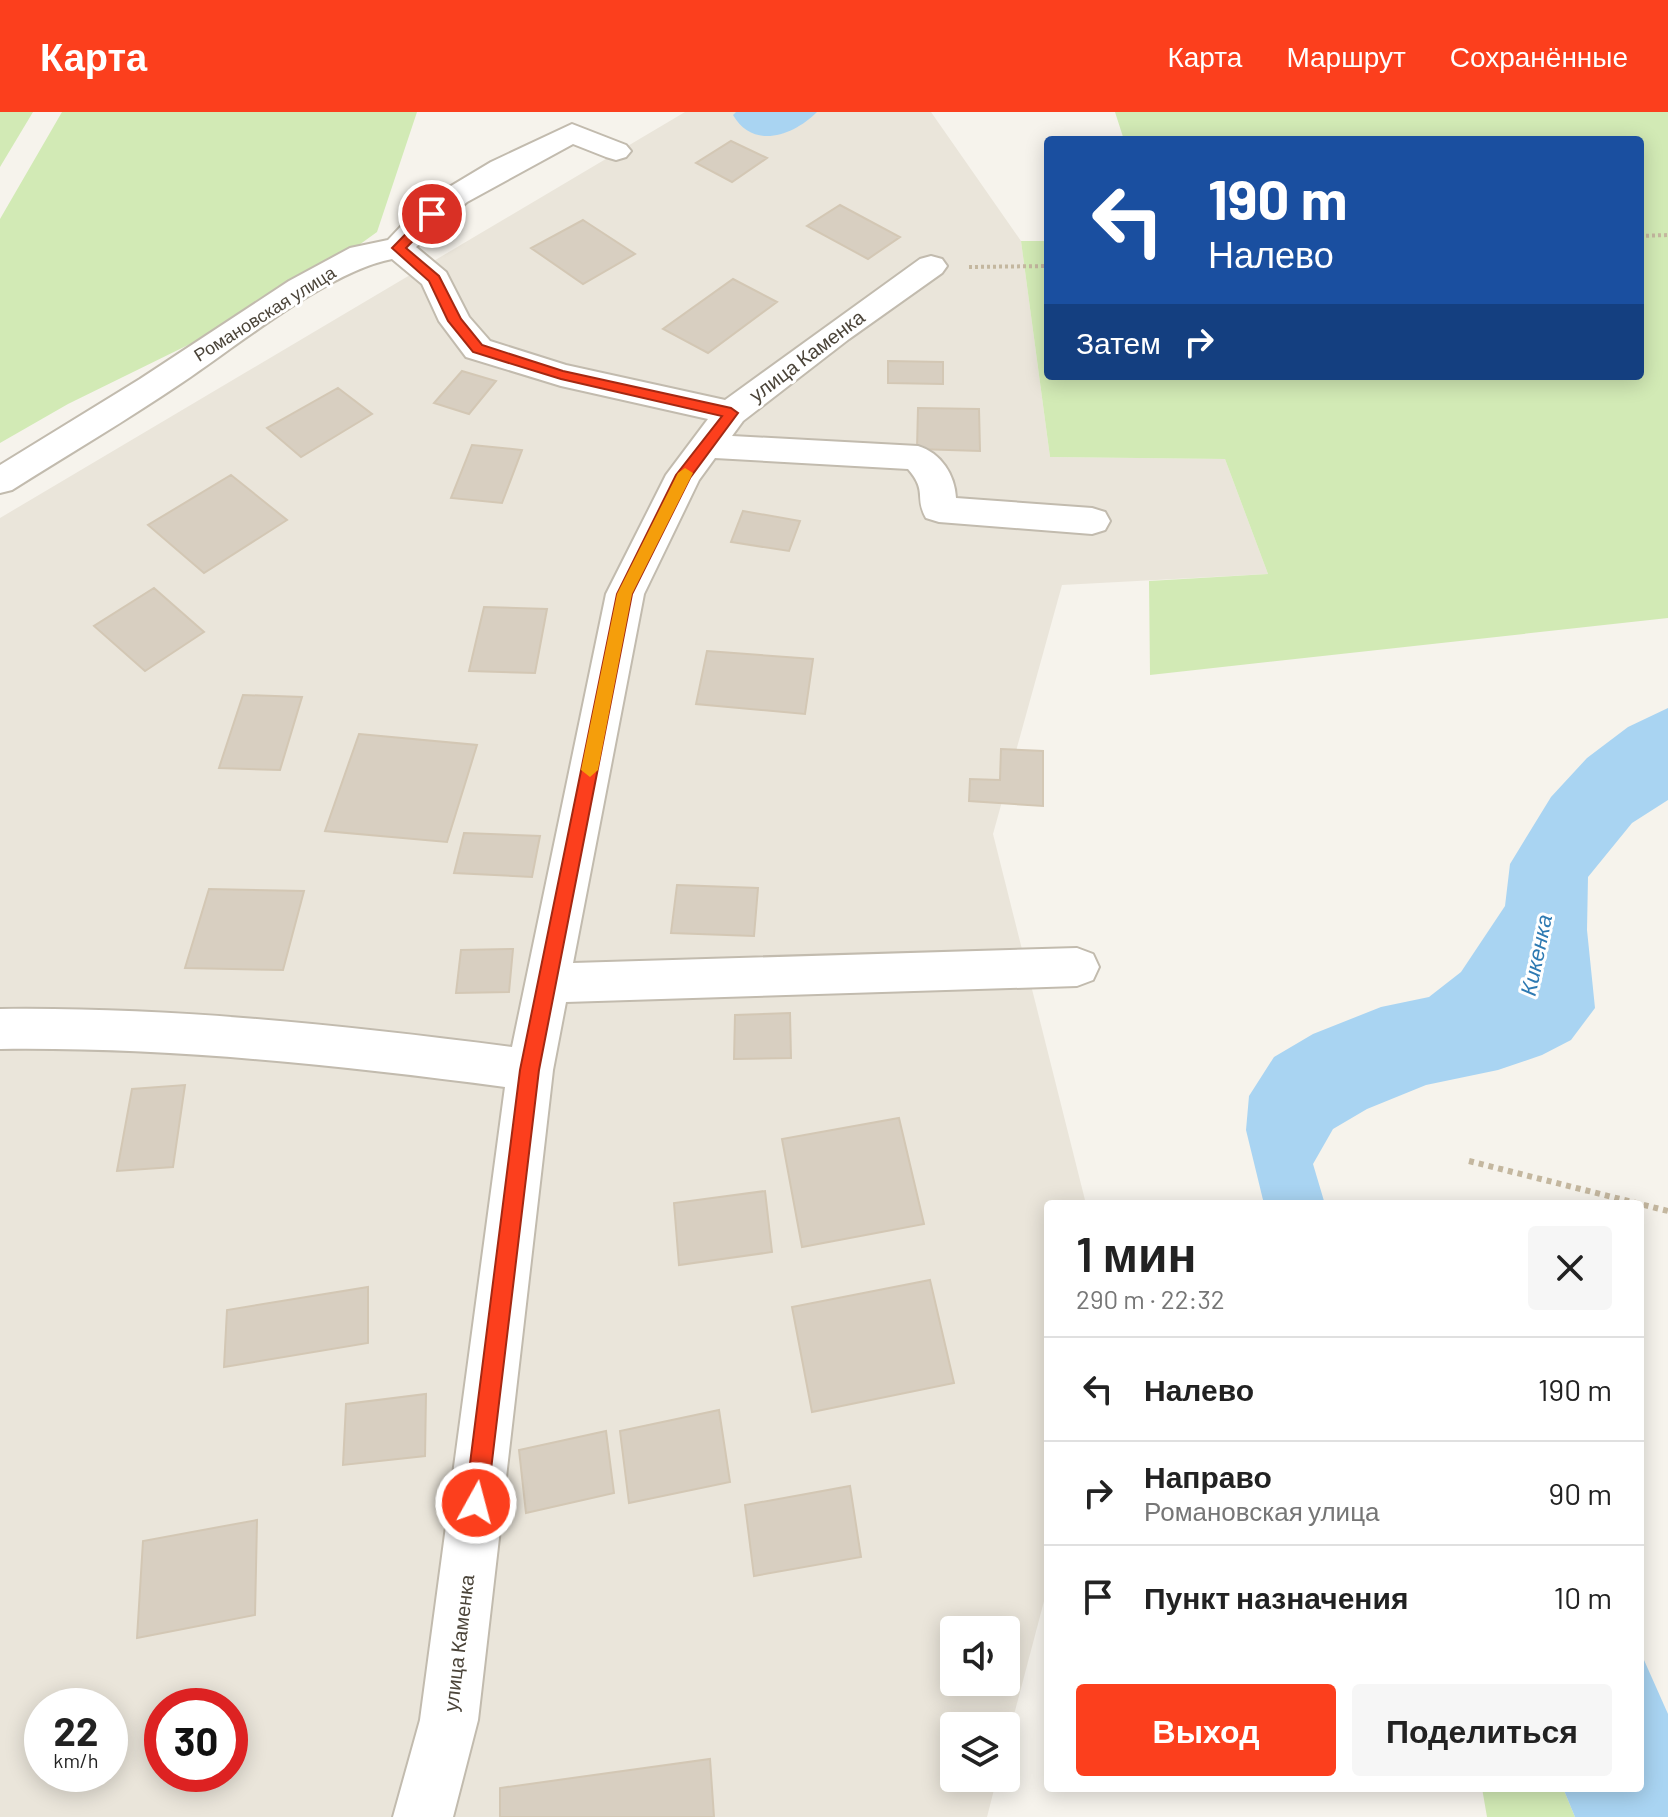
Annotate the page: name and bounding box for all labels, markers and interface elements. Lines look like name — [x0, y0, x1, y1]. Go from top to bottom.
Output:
text: Карта — [40, 33, 147, 79]
text: Карта — [1167, 39, 1242, 73]
text: Маршрут — [1286, 39, 1406, 73]
text: Сохранённые — [1450, 39, 1628, 73]
text: 190 m — [1208, 164, 1347, 231]
icon: left — [1076, 168, 1180, 272]
pin — [398, 180, 466, 248]
icon: arrive — [410, 192, 454, 236]
text: Налево — [1208, 232, 1334, 275]
street label: Романовская улица — [190, 260, 340, 366]
street label: улица Каменка — [744, 304, 869, 406]
icon: right — [1177, 320, 1221, 364]
text: Затем — [1076, 324, 1161, 360]
water label: Кикенка — [1514, 912, 1556, 998]
text: 1 мин — [1076, 1224, 1197, 1282]
button: close — [1528, 1226, 1612, 1310]
text: 290 m · 22:32 — [1076, 1283, 1225, 1314]
icon: left — [1076, 1367, 1120, 1411]
text: Налево — [1144, 1371, 1254, 1407]
text: 190 m — [1538, 1371, 1612, 1407]
text: Направо — [1144, 1458, 1272, 1494]
position arrow — [434, 1461, 518, 1545]
icon: right — [1076, 1471, 1120, 1515]
text: 90 m — [1549, 1475, 1612, 1511]
text: Романовская улица — [1144, 1495, 1380, 1526]
street label: улица Каменка — [438, 1572, 478, 1713]
icon: arrive — [1076, 1575, 1120, 1619]
text: Пункт назначения — [1144, 1579, 1408, 1615]
text: 10 m — [1554, 1579, 1612, 1615]
map controls — [940, 1616, 1020, 1792]
button: sound — [940, 1616, 1020, 1696]
button: Выход — [1076, 1684, 1336, 1776]
button: Поделиться — [1352, 1684, 1612, 1776]
speed limit sign: 30 — [144, 1688, 248, 1792]
text: 22 — [54, 1706, 98, 1754]
button: layers — [940, 1712, 1020, 1792]
text: km/h — [53, 1748, 99, 1772]

